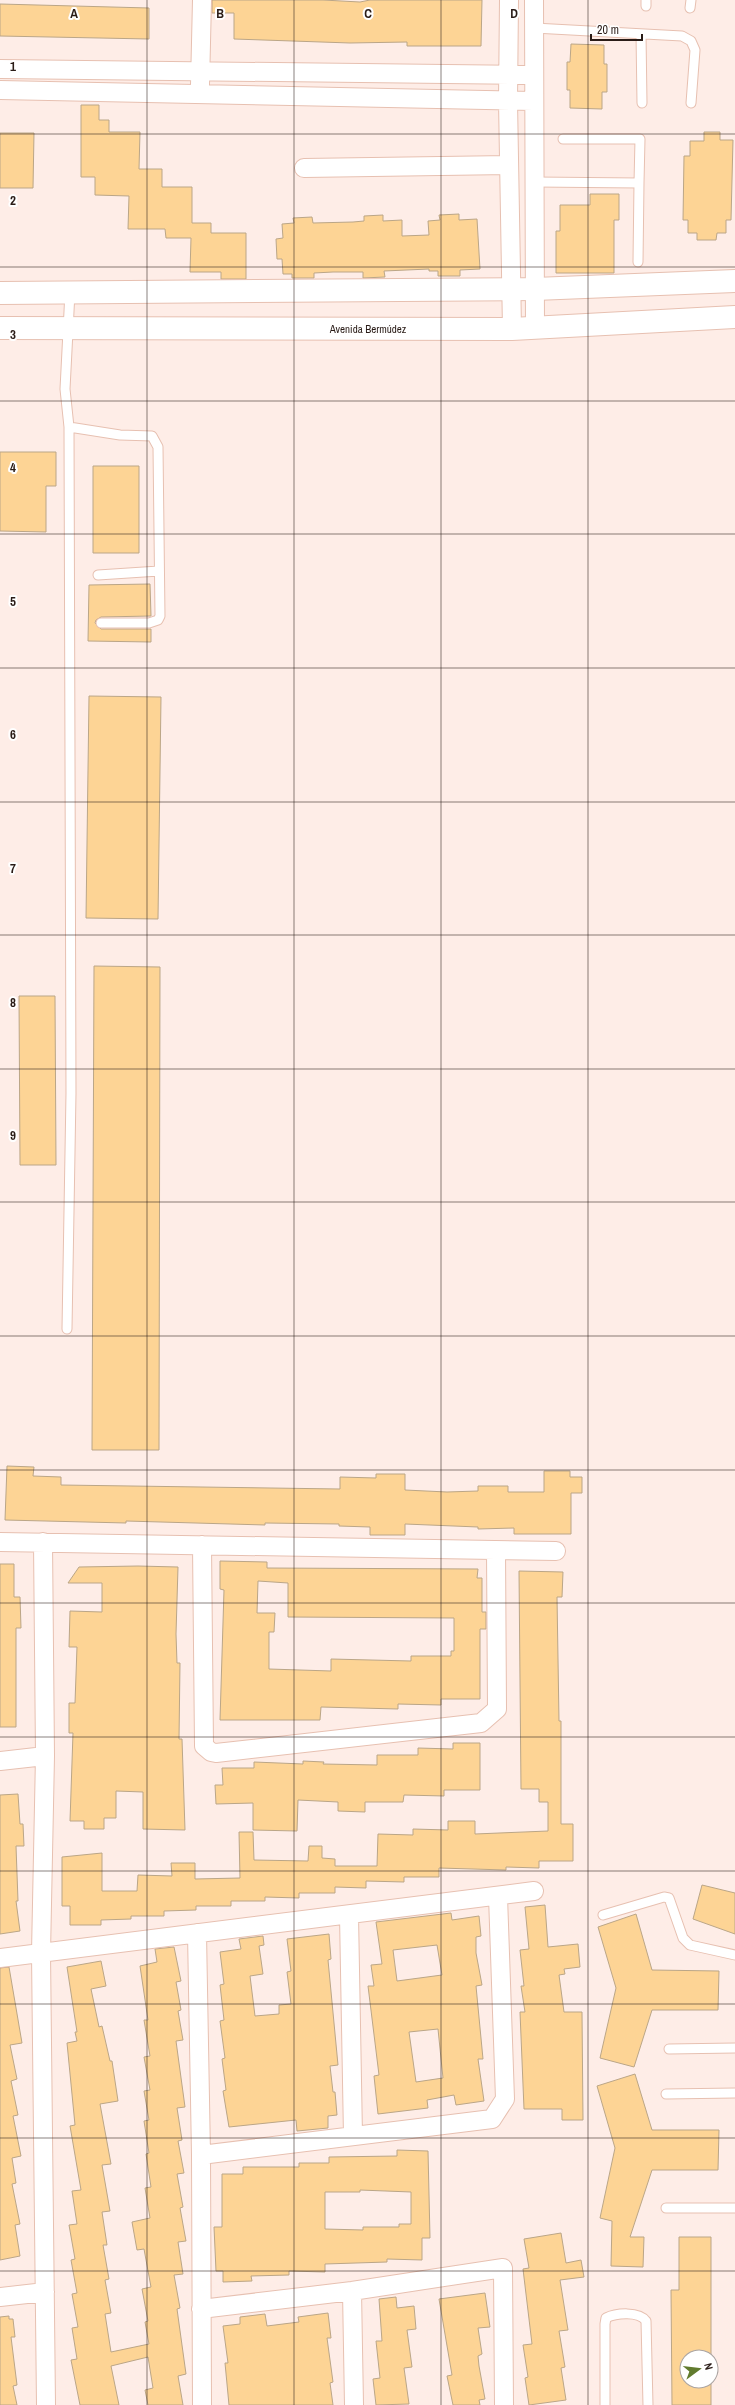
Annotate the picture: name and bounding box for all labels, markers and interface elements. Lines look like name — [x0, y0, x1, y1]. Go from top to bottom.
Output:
text: A — [70, 5, 78, 22]
text: B — [216, 5, 224, 22]
text: C — [364, 5, 372, 22]
text: D — [510, 5, 518, 22]
scale bar — [591, 16, 642, 42]
text: 20 m — [597, 22, 619, 38]
text: 1 — [10, 58, 16, 75]
text: 2 — [10, 192, 16, 209]
street label: Avenida Bermúdez — [329, 322, 407, 336]
text: 3 — [10, 326, 16, 343]
text: 4 — [10, 459, 16, 476]
text: 5 — [10, 593, 16, 610]
text: 6 — [10, 726, 16, 743]
text: 7 — [10, 860, 16, 877]
text: 8 — [10, 994, 16, 1011]
text: 9 — [10, 1127, 16, 1144]
north arrow — [679, 2349, 719, 2389]
text: N — [701, 2361, 716, 2371]

